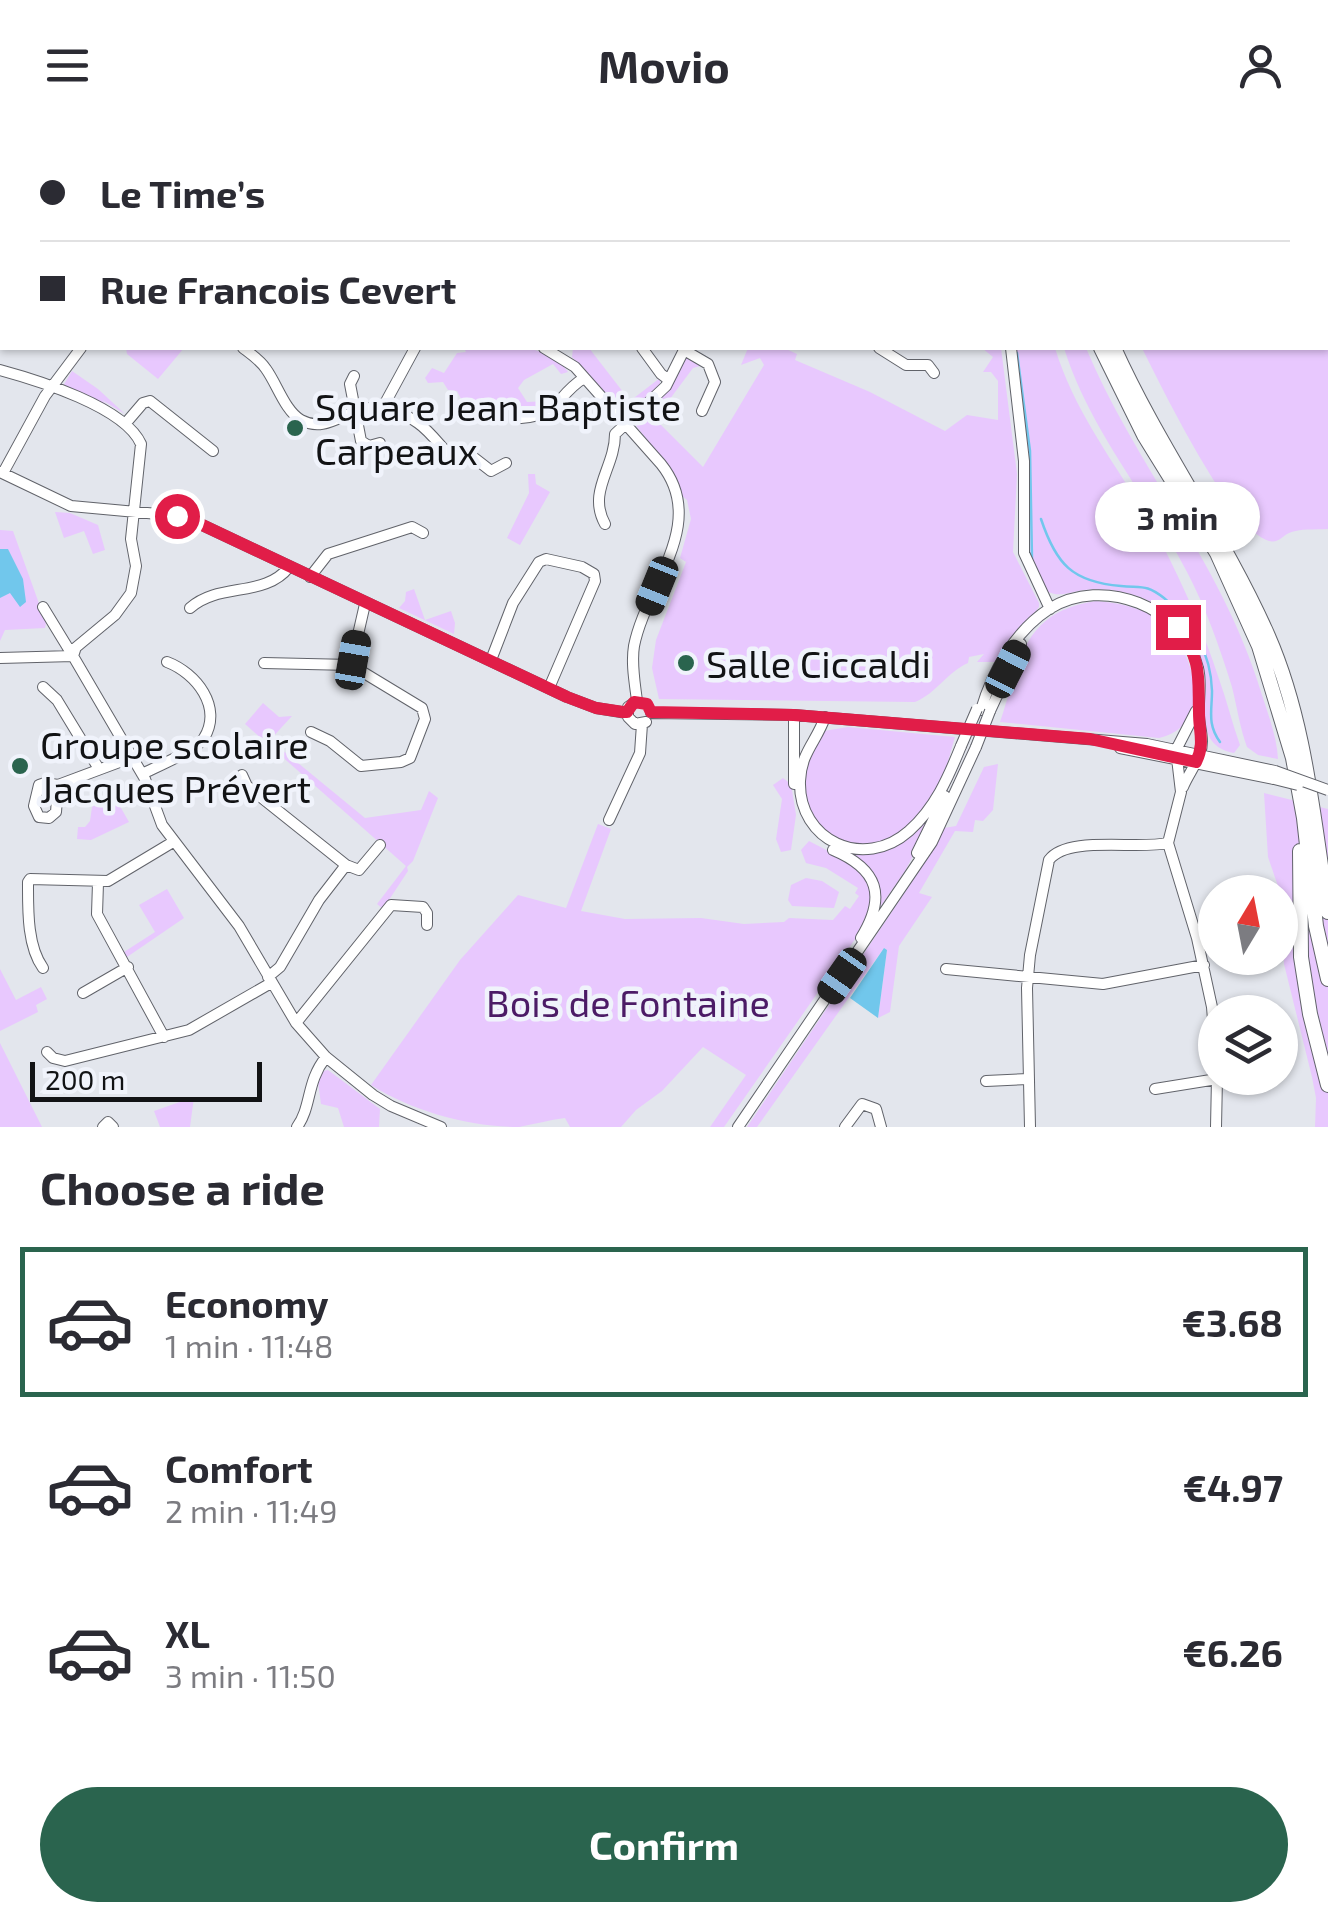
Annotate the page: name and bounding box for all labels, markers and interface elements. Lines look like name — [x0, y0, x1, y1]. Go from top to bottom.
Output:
icon: menu — [40, 38, 95, 93]
text: Movio — [598, 38, 730, 92]
icon: person — [1233, 38, 1288, 93]
text: Le Time’s — [100, 170, 265, 216]
text: Rue Francois Cevert — [100, 266, 456, 312]
place label: Square Jean-Baptiste Carpeaux — [315, 383, 681, 473]
marker: Square Jean-Baptiste Carpeaux — [284, 417, 306, 439]
callout: 3 min — [1096, 482, 1260, 552]
route start — [155, 494, 200, 539]
text: 3 min — [1137, 498, 1218, 536]
car — [632, 553, 682, 619]
route end — [1156, 605, 1201, 650]
car — [333, 628, 373, 692]
car — [981, 635, 1035, 703]
place label: Salle Ciccaldi — [706, 640, 931, 686]
marker: Salle Ciccaldi — [675, 652, 697, 674]
place label: Groupe scolaire Jacques Prévert — [40, 721, 311, 811]
marker: Groupe scolaire Jacques Prévert — [9, 755, 31, 777]
north arrow — [1198, 875, 1298, 975]
map controls — [1198, 875, 1298, 1095]
car — [813, 943, 871, 1009]
park label: Bois de Fontaine — [486, 979, 770, 1025]
button: layers — [1198, 995, 1298, 1095]
scale bar — [30, 1057, 262, 1101]
text: 200 m — [45, 1062, 125, 1096]
text: Choose a ride — [40, 1160, 325, 1214]
icon: car — [45, 1277, 135, 1367]
text: Economy — [165, 1280, 329, 1326]
text: €3.68 — [1182, 1299, 1283, 1345]
text: 1 min · 11:48 — [165, 1326, 333, 1364]
icon: car — [45, 1442, 135, 1532]
text: Comfort — [165, 1445, 313, 1491]
text: €4.97 — [1183, 1464, 1283, 1510]
text: 2 min · 11:49 — [165, 1491, 338, 1529]
icon: car — [45, 1607, 135, 1697]
text: XL — [165, 1610, 210, 1656]
text: €6.26 — [1182, 1629, 1283, 1675]
text: 3 min · 11:50 — [165, 1656, 336, 1694]
button: Confirm — [40, 1787, 1288, 1902]

